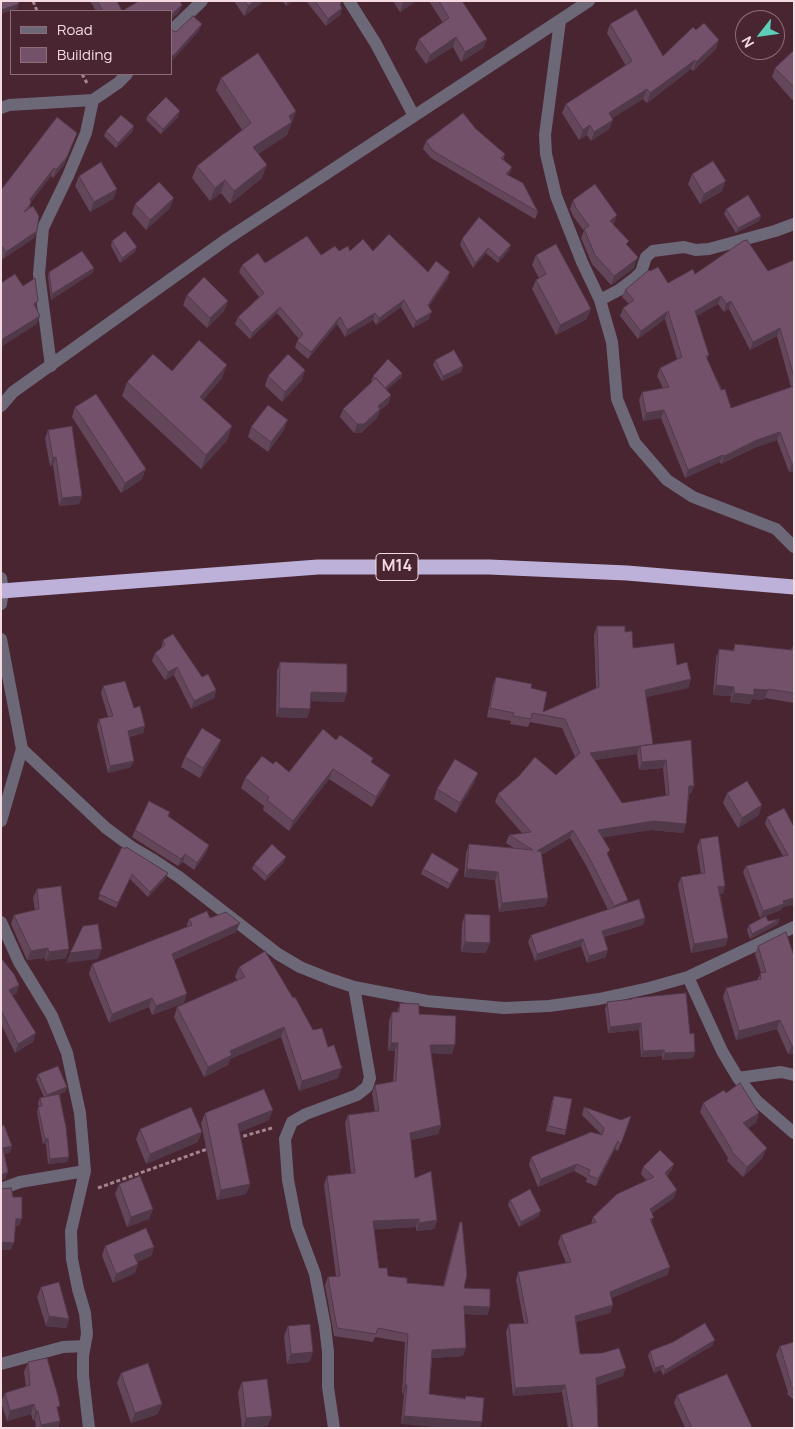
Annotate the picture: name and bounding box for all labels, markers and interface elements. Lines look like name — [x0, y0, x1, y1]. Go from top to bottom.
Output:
legend — [10, 10, 172, 75]
north arrow — [735, 10, 785, 60]
text: Road — [57, 19, 93, 40]
text: N — [737, 33, 758, 51]
text: Building — [57, 44, 112, 65]
road number: M14 — [376, 554, 418, 580]

